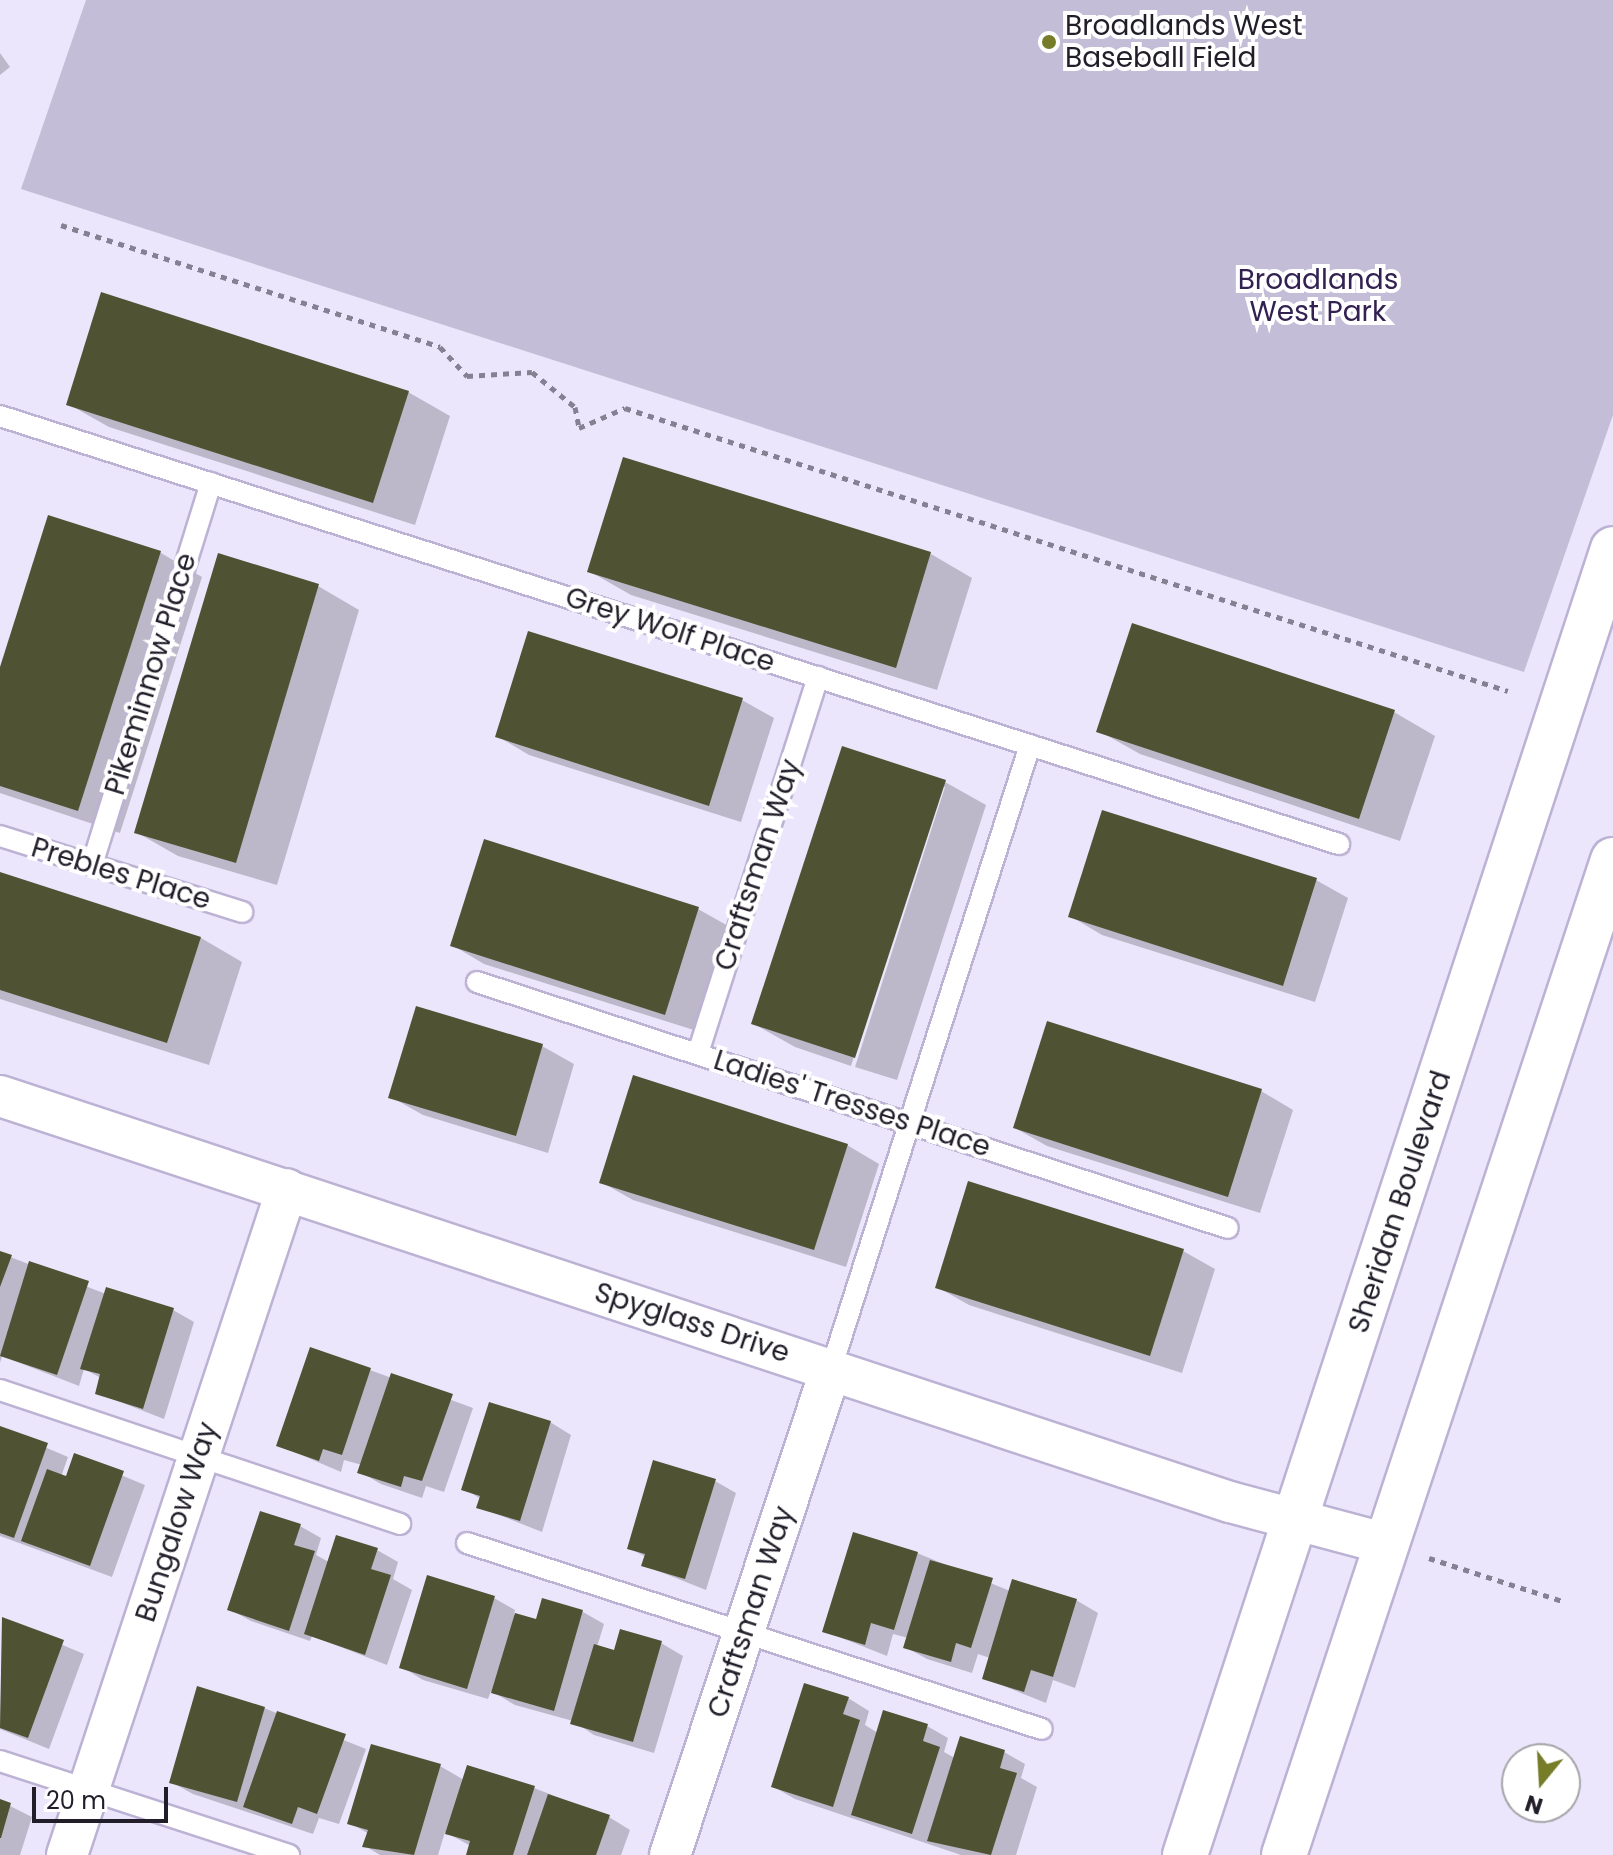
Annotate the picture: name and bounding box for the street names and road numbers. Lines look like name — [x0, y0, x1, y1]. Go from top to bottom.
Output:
street label: Pikeminnow Place — [98, 549, 204, 799]
street label: Grey Wolf Place — [561, 580, 779, 680]
street label: Craftsman Way — [708, 755, 808, 975]
street label: Prebles Place — [27, 831, 215, 917]
street label: Ladies' Tresses Place — [709, 1043, 995, 1165]
street label: Sheridan Boulevard — [1342, 1067, 1458, 1337]
street label: Spyglass Drive — [590, 1276, 794, 1370]
street label: Bungalow Way — [129, 1418, 225, 1626]
street label: Craftsman Way — [701, 1502, 801, 1722]

